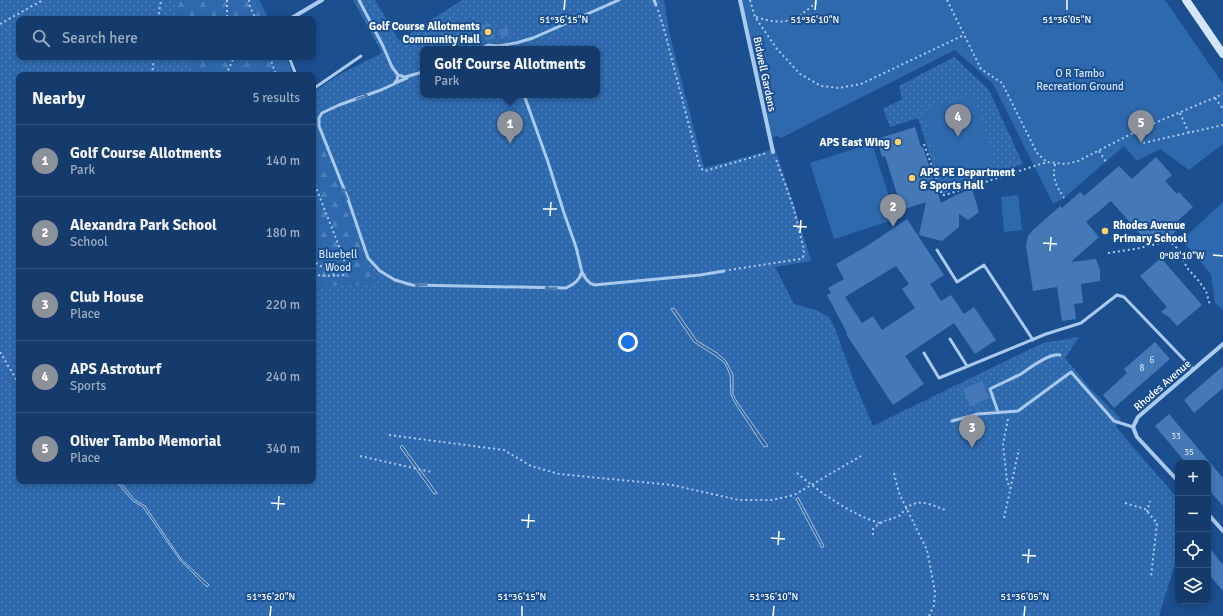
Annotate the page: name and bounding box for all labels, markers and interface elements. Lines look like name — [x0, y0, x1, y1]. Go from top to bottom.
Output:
text: 51°36'15"N — [540, 14, 588, 26]
text: 51°36'10"N — [791, 14, 839, 26]
text: 51°36'05"N — [1043, 14, 1091, 26]
search box — [16, 16, 316, 60]
place label: Golf Course Allotments Community Hall — [369, 20, 481, 46]
icon: search — [30, 27, 52, 49]
marker: Golf Course Allotments Community Hall — [483, 27, 493, 37]
text: Search here — [62, 29, 138, 47]
street label: Bidwell Gardens — [750, 35, 779, 113]
popup — [420, 46, 600, 98]
text: Golf Course Allotments — [434, 55, 586, 73]
park label: O R Tambo Recreation Ground — [1036, 67, 1124, 93]
text: Park — [434, 73, 459, 89]
text: Nearby — [32, 88, 85, 109]
text: 5 results — [252, 90, 300, 106]
one-way arrow — [356, 93, 369, 100]
pin: 4 — [945, 104, 971, 137]
pin: 5 — [1128, 110, 1154, 143]
pin: 1 — [497, 111, 523, 144]
place label: APS East Wing — [820, 136, 890, 149]
marker: APS East Wing — [893, 137, 903, 147]
text: Golf Course Allotments — [70, 144, 221, 162]
text: 1 — [41, 153, 49, 169]
text: 140 m — [266, 153, 300, 169]
text: Park — [70, 162, 95, 178]
place label: APS PE Department & Sports Hall — [920, 166, 1015, 192]
marker: APS PE Department & Sports Hall — [907, 173, 917, 183]
one-way arrow — [341, 188, 349, 200]
pin: 2 — [880, 194, 906, 227]
text: Alexandra Park School — [70, 216, 217, 234]
place label: Rhodes Avenue Primary School — [1113, 219, 1187, 245]
text: 2 — [41, 225, 49, 241]
text: 180 m — [266, 225, 300, 241]
marker: Rhodes Avenue Primary School — [1100, 226, 1110, 236]
text: School — [70, 234, 108, 250]
park label: Bluebell Wood — [319, 248, 357, 274]
text: 0°08'10"W — [1159, 250, 1205, 262]
one-way arrow — [415, 281, 428, 289]
one-way arrow — [545, 284, 558, 292]
text: Club House — [70, 288, 144, 306]
text: 3 — [41, 297, 49, 313]
text: 220 m — [266, 297, 300, 313]
text: Place — [70, 306, 100, 322]
your location — [618, 332, 638, 352]
house number: 6 — [1150, 355, 1155, 366]
street label: Rhodes Avenue — [1131, 357, 1193, 414]
text: APS Astroturf — [70, 360, 161, 378]
house number: 8 — [1140, 363, 1145, 374]
text: 4 — [41, 369, 49, 385]
text: 240 m — [266, 369, 300, 385]
text: Sports — [70, 378, 106, 394]
pin: 3 — [959, 415, 985, 448]
house number: 33 — [1171, 431, 1181, 442]
text: Oliver Tambo Memorial — [70, 432, 221, 450]
text: 5 — [41, 441, 49, 457]
text: 340 m — [266, 441, 300, 457]
house number: 35 — [1184, 447, 1194, 458]
text: Place — [70, 450, 100, 466]
map controls — [1175, 460, 1211, 604]
button: + — [1175, 460, 1211, 496]
button: − — [1175, 496, 1211, 532]
button: locate — [1175, 532, 1211, 568]
button: layers — [1175, 568, 1211, 604]
text: 51°36'20"N — [247, 591, 295, 603]
text: 51°36'15"N — [498, 591, 546, 603]
text: 51°36'10"N — [750, 591, 798, 603]
text: 51°36'05"N — [1001, 591, 1049, 603]

